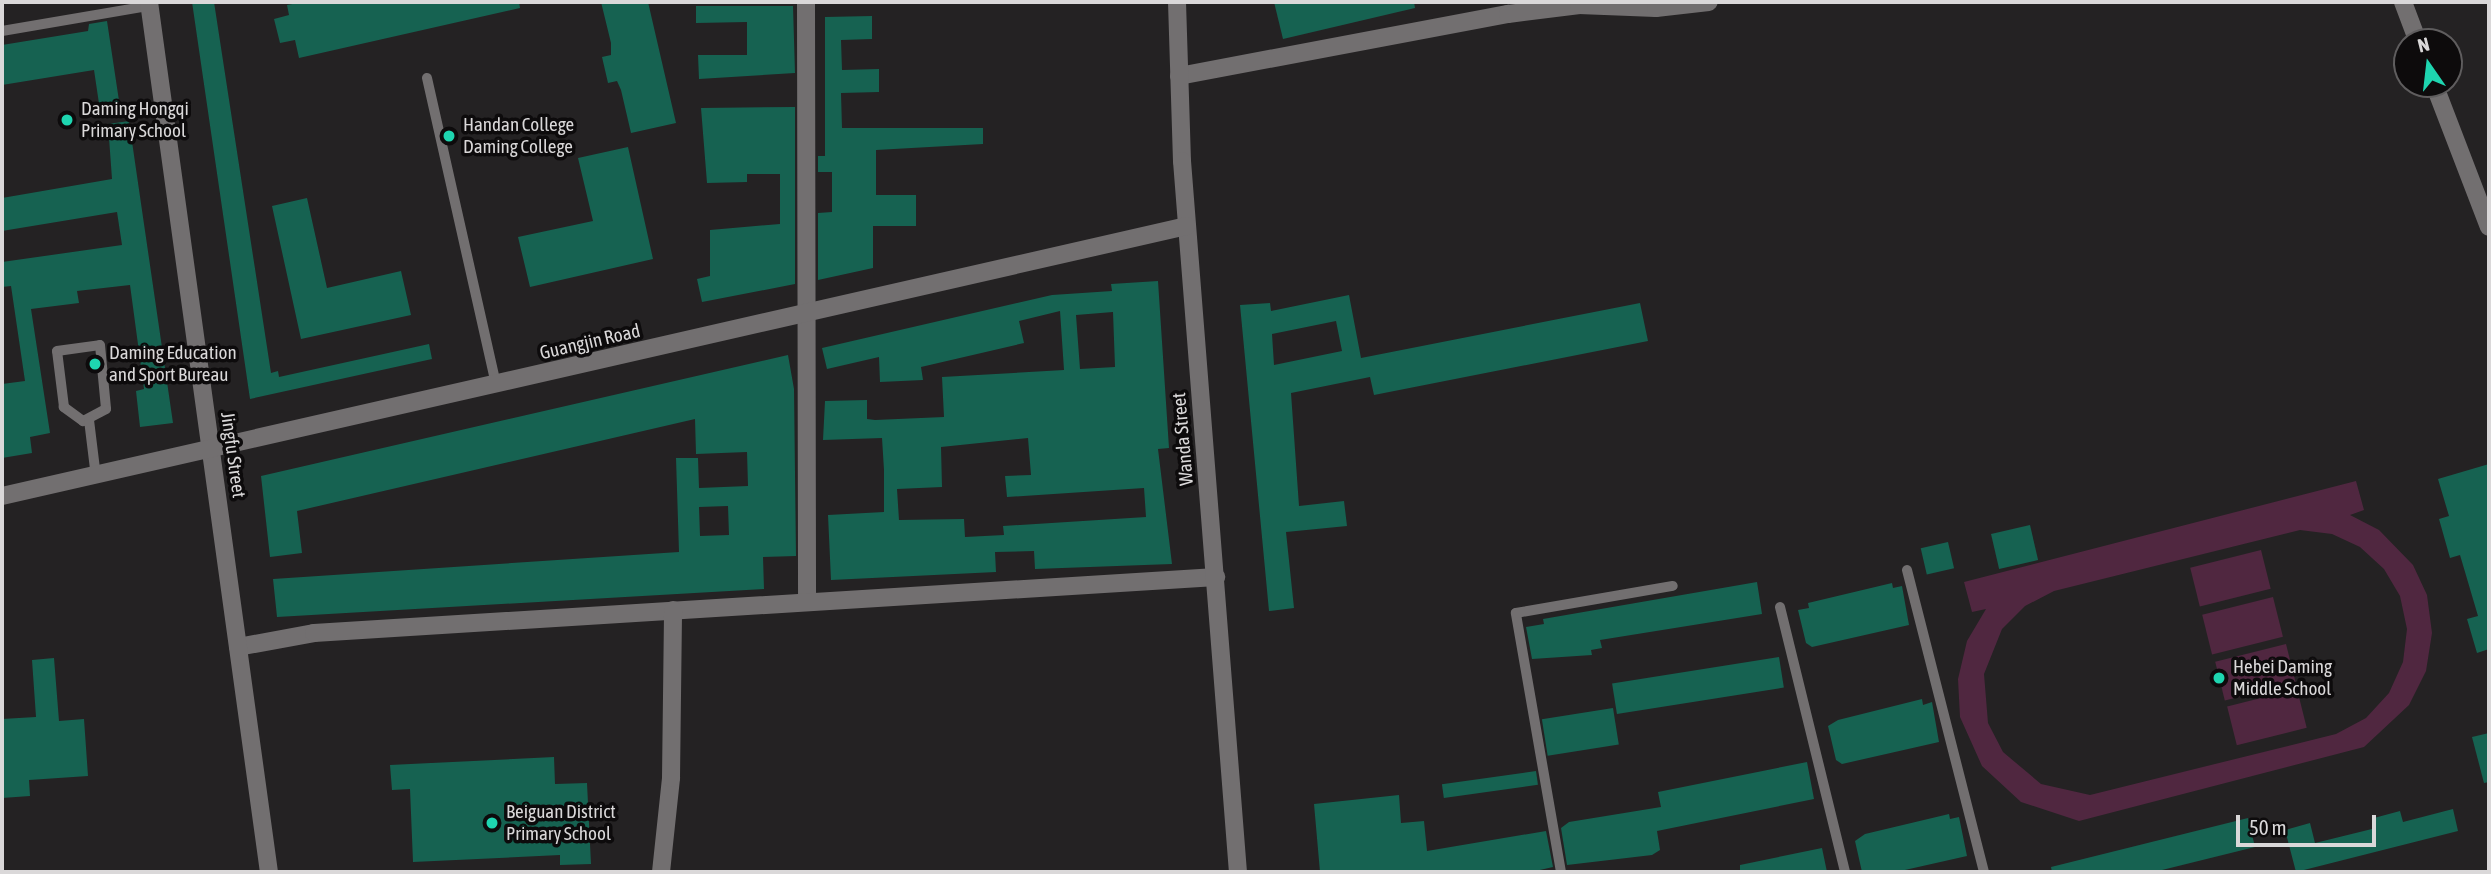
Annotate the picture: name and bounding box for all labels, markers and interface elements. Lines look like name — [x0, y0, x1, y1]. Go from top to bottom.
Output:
north arrow — [2393, 28, 2463, 98]
text: N — [2415, 33, 2432, 57]
place label: Daming Hongqi Primary School — [81, 98, 189, 142]
marker: Daming Hongqi Primary School — [59, 112, 75, 128]
place label: Handan College Daming College — [463, 114, 574, 158]
marker: Handan College Daming College — [441, 128, 457, 144]
street label: Guangjin Road — [538, 319, 642, 365]
place label: Daming Education and Sport Bureau — [109, 342, 237, 386]
marker: Daming Education and Sport Bureau — [87, 356, 103, 372]
street label: Wanda Street — [1168, 391, 1198, 487]
street label: Jingfu Street — [216, 411, 250, 499]
place label: Hebei Daming Middle School — [2233, 656, 2332, 700]
marker: Hebei Daming Middle School — [2211, 670, 2227, 686]
scale bar — [2239, 800, 2379, 844]
place label: Beiguan District Primary School — [506, 801, 616, 845]
marker: Beiguan District Primary School — [484, 815, 500, 831]
text: 50 m — [2249, 815, 2287, 839]

